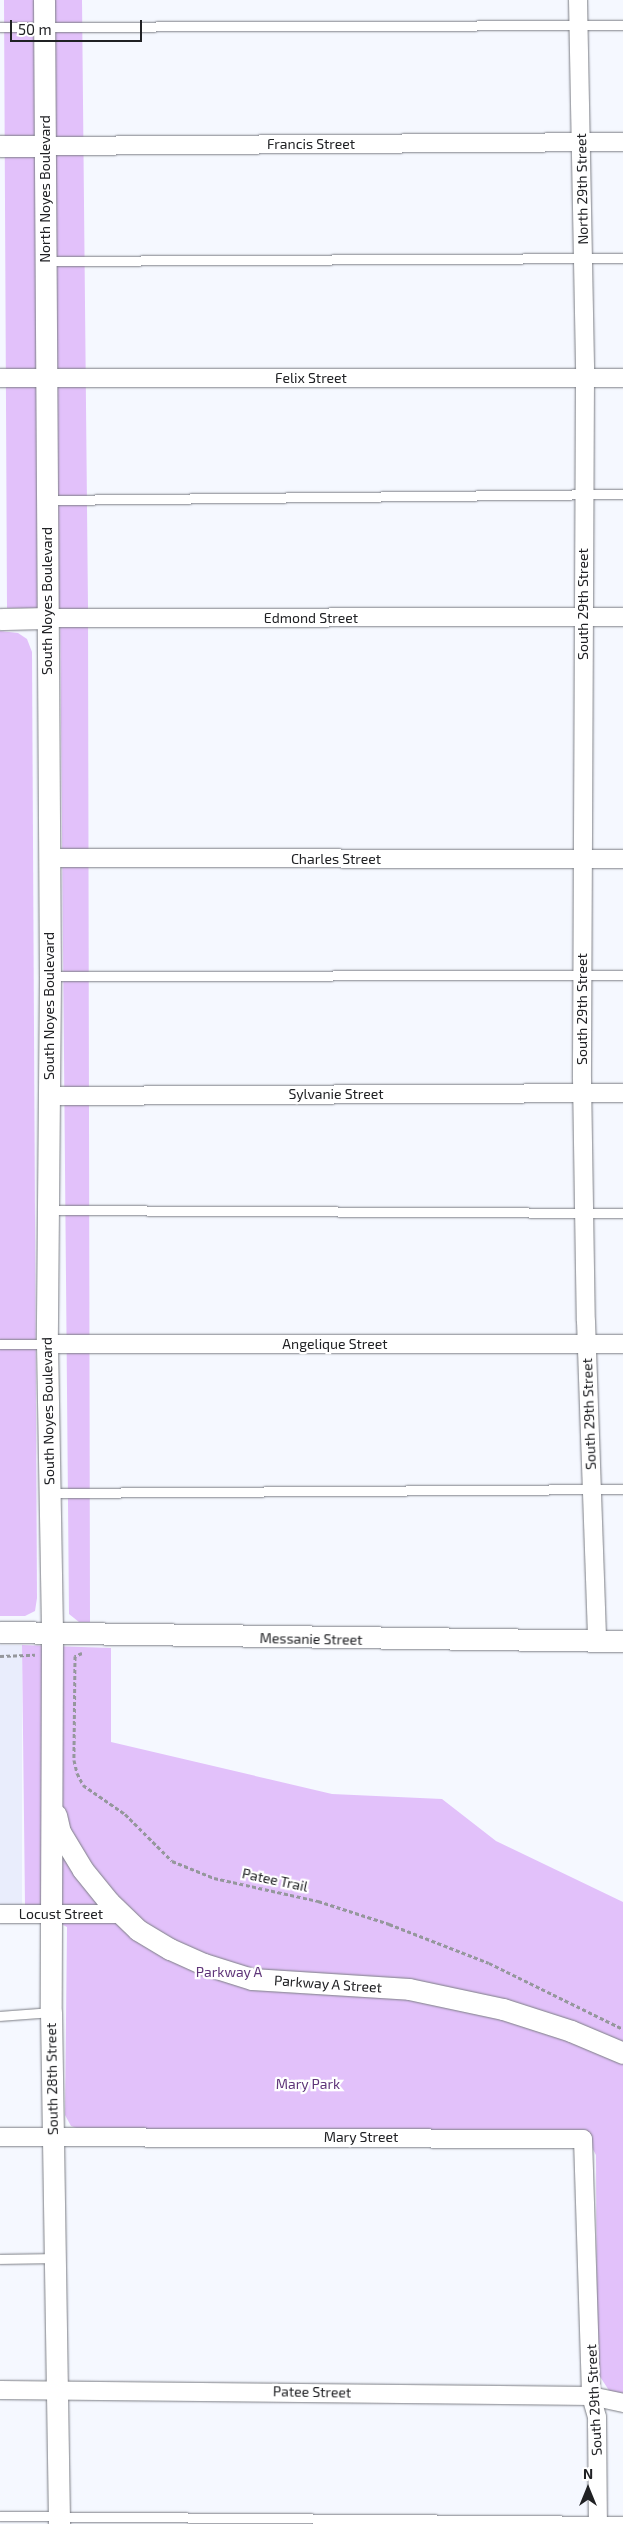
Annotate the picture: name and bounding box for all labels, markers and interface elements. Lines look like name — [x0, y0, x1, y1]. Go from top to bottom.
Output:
scale bar — [12, 10, 145, 42]
text: 50 m — [18, 20, 52, 38]
street label: North Noyes Boulevard — [37, 115, 53, 263]
street label: North 29th Street — [573, 133, 591, 245]
street label: Francis Street — [267, 136, 355, 152]
street label: Felix Street — [275, 370, 347, 386]
street label: South Noyes Boulevard — [39, 527, 55, 675]
street label: South 29th Street — [575, 548, 591, 660]
street label: Edmond Street — [264, 610, 358, 626]
street label: Charles Street — [291, 851, 381, 867]
street label: South Noyes Boulevard — [41, 932, 57, 1080]
street label: South 29th Street — [574, 953, 590, 1065]
street label: Sylvanie Street — [288, 1086, 384, 1102]
street label: Angelique Street — [282, 1336, 388, 1352]
street label: South Noyes Boulevard — [38, 1337, 58, 1485]
street label: South 29th Street — [579, 1358, 599, 1470]
street label: Messanie Street — [259, 1630, 363, 1648]
street label: Patee Trail — [240, 1865, 310, 1895]
street label: Locust Street — [19, 1906, 103, 1922]
park label: Parkway A — [195, 1964, 263, 1980]
street label: Parkway A Street — [273, 1972, 383, 1996]
street label: South 28th Street — [43, 2023, 61, 2135]
park label: Mary Park — [276, 2076, 340, 2092]
street label: Mary Street — [323, 2129, 399, 2145]
street label: South 29th Street — [583, 2344, 605, 2456]
street label: Patee Street — [273, 2383, 351, 2401]
north arrow — [563, 2464, 613, 2514]
text: N — [583, 2465, 593, 2482]

